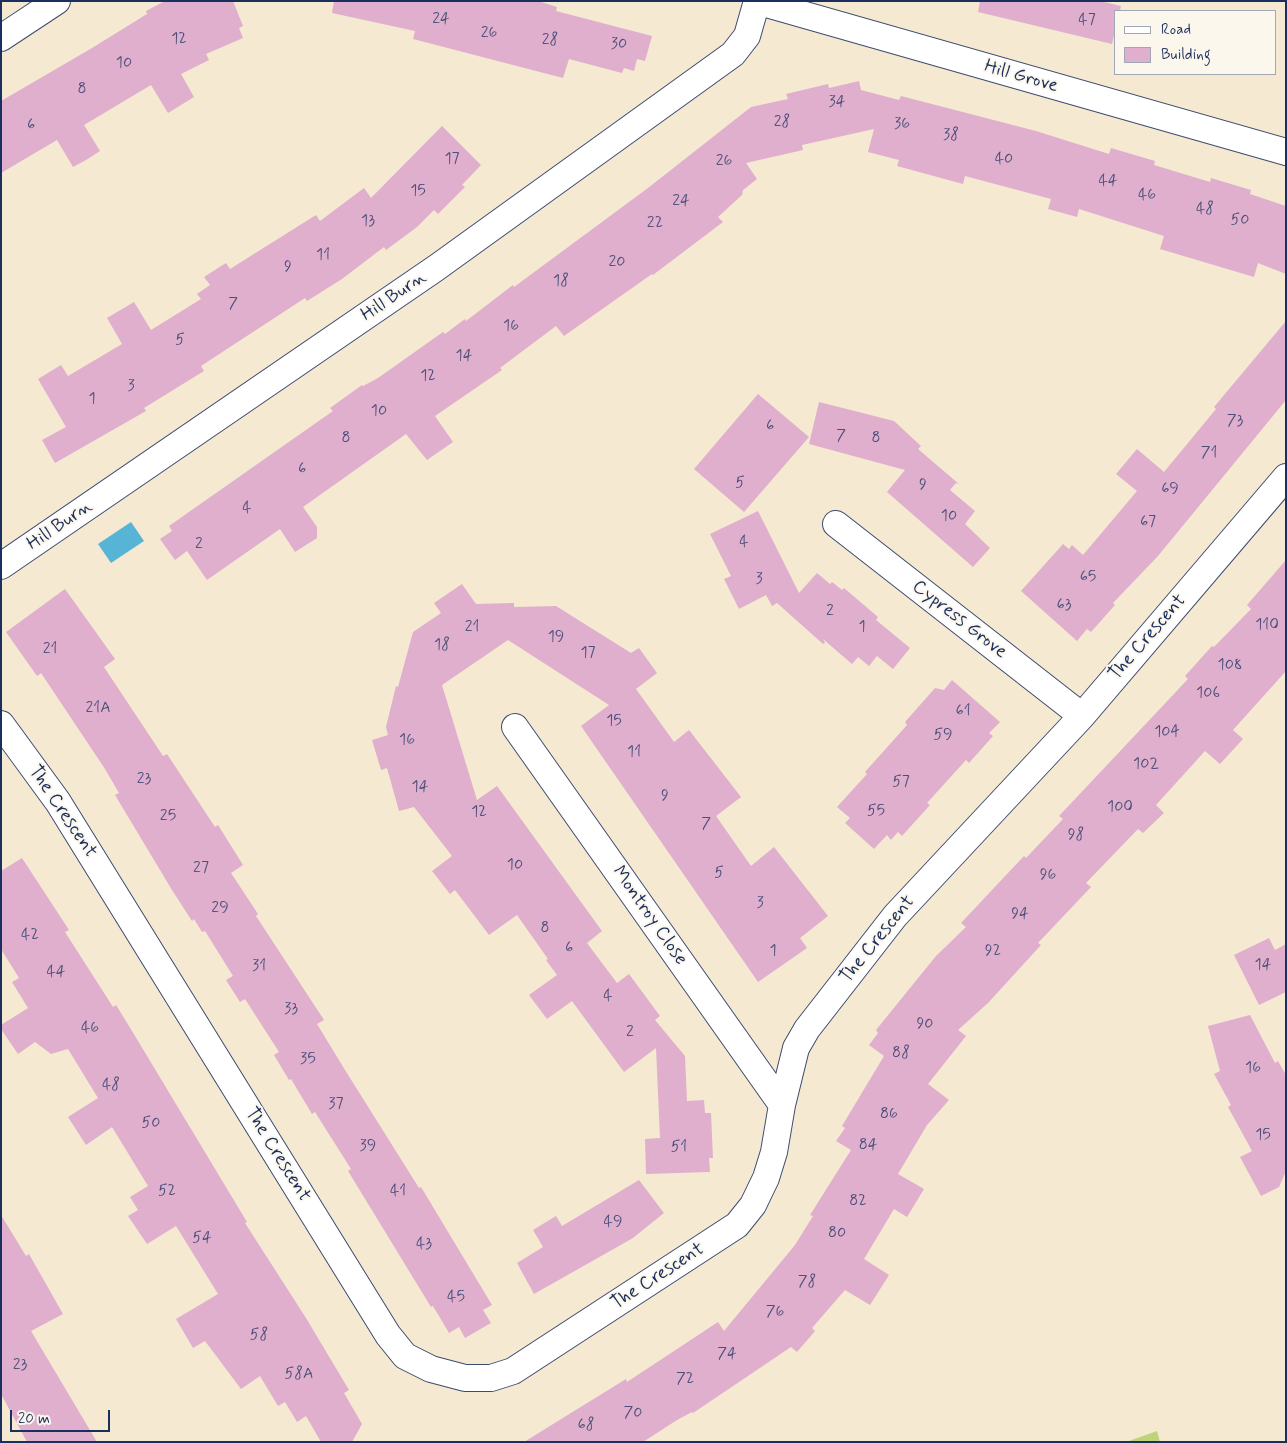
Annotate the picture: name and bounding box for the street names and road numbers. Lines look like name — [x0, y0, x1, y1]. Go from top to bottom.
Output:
street label: Hill Grove — [981, 56, 1061, 98]
street label: Hill Burn — [357, 267, 431, 327]
street label: Hill Burn — [23, 496, 97, 556]
street label: Cypress Grove — [907, 576, 1011, 664]
street label: The Crescent — [1104, 590, 1192, 686]
street label: The Crescent — [23, 761, 101, 863]
street label: Montroy Close — [606, 862, 692, 970]
street label: The Crescent — [836, 891, 920, 989]
street label: The Crescent — [239, 1104, 315, 1206]
street label: The Crescent — [607, 1238, 709, 1316]

